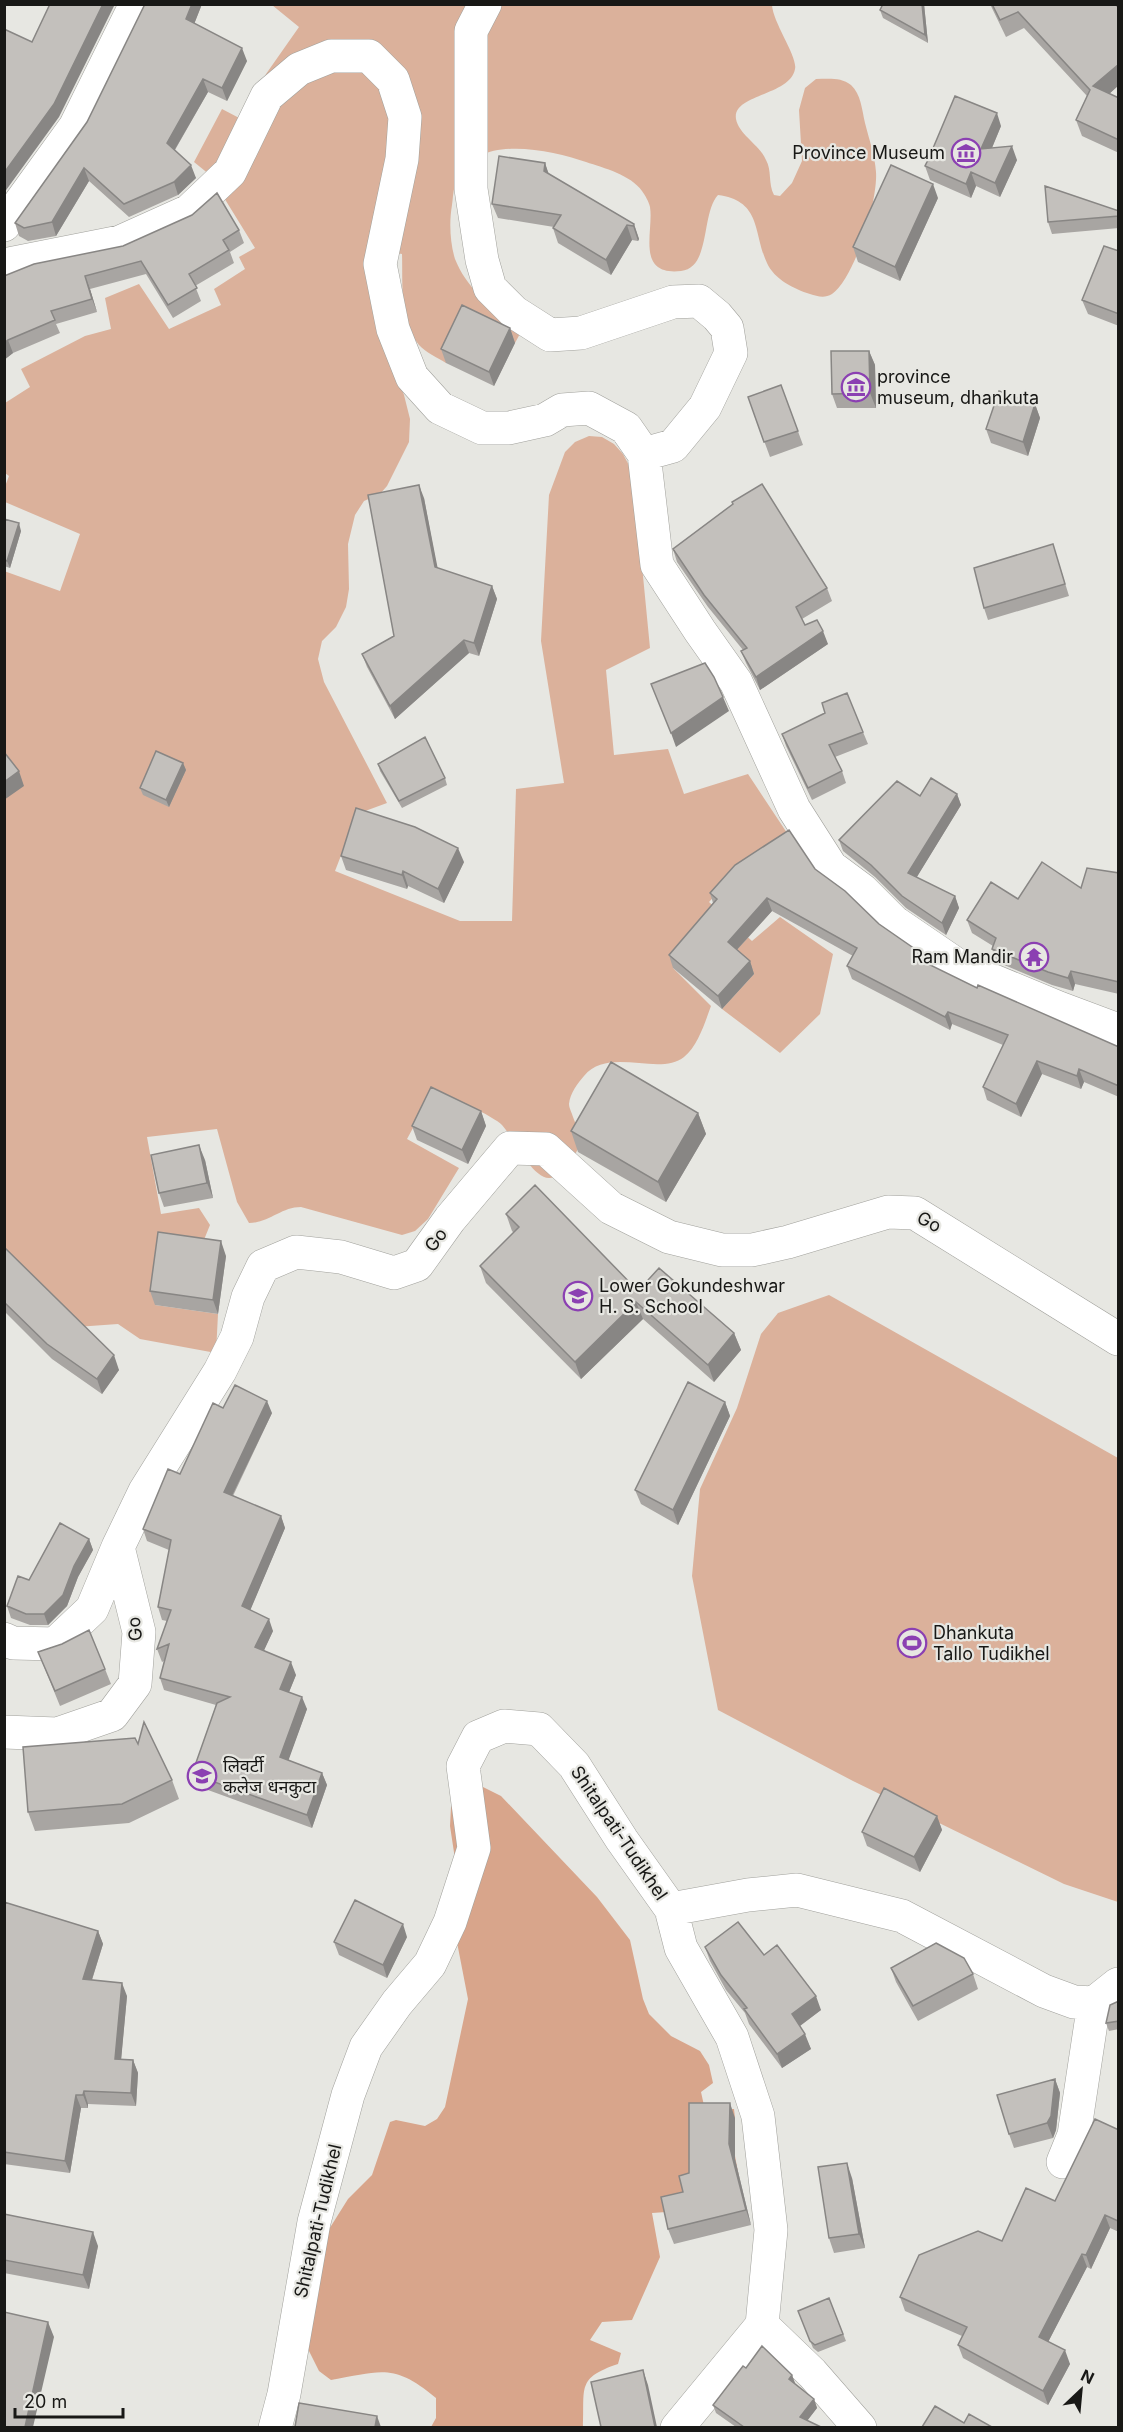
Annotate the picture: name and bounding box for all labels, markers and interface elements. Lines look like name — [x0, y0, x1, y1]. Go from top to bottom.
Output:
museum icon: Province Museum — [950, 137, 982, 169]
place label: Province Museum — [792, 142, 945, 163]
place label: province museum, dhankuta — [877, 366, 1039, 408]
museum icon: province museum, dhankuta — [840, 371, 872, 403]
temple icon: Ram Mandir — [1018, 941, 1050, 973]
place label: Ram Mandir — [911, 946, 1013, 967]
street label: Go — [914, 1207, 945, 1236]
street label: Go — [420, 1224, 451, 1256]
place label: Lower Gokundeshwar H. S. School — [599, 1275, 785, 1317]
school or university icon: Lower Gokundeshwar H. S. School — [562, 1280, 594, 1312]
street label: Go — [123, 1616, 146, 1642]
place label: Dhankuta Tallo Tudikhel — [933, 1622, 1050, 1664]
sports icon: Dhankuta Tallo Tudikhel — [896, 1627, 928, 1659]
place label: लिवर्टी कलेज धनकुटा — [223, 1755, 316, 1799]
school or university icon: लिवर्टी कलेज धनकुटा — [186, 1760, 218, 1792]
street label: Shitalpati-Tudikhel — [567, 1762, 672, 1904]
street label: Shitalpati-Tudikhel — [290, 2142, 345, 2300]
north arrow — [1051, 2360, 1111, 2420]
text: N — [1078, 2365, 1097, 2388]
scale bar — [15, 2381, 123, 2419]
text: 20 m — [24, 2391, 67, 2412]

